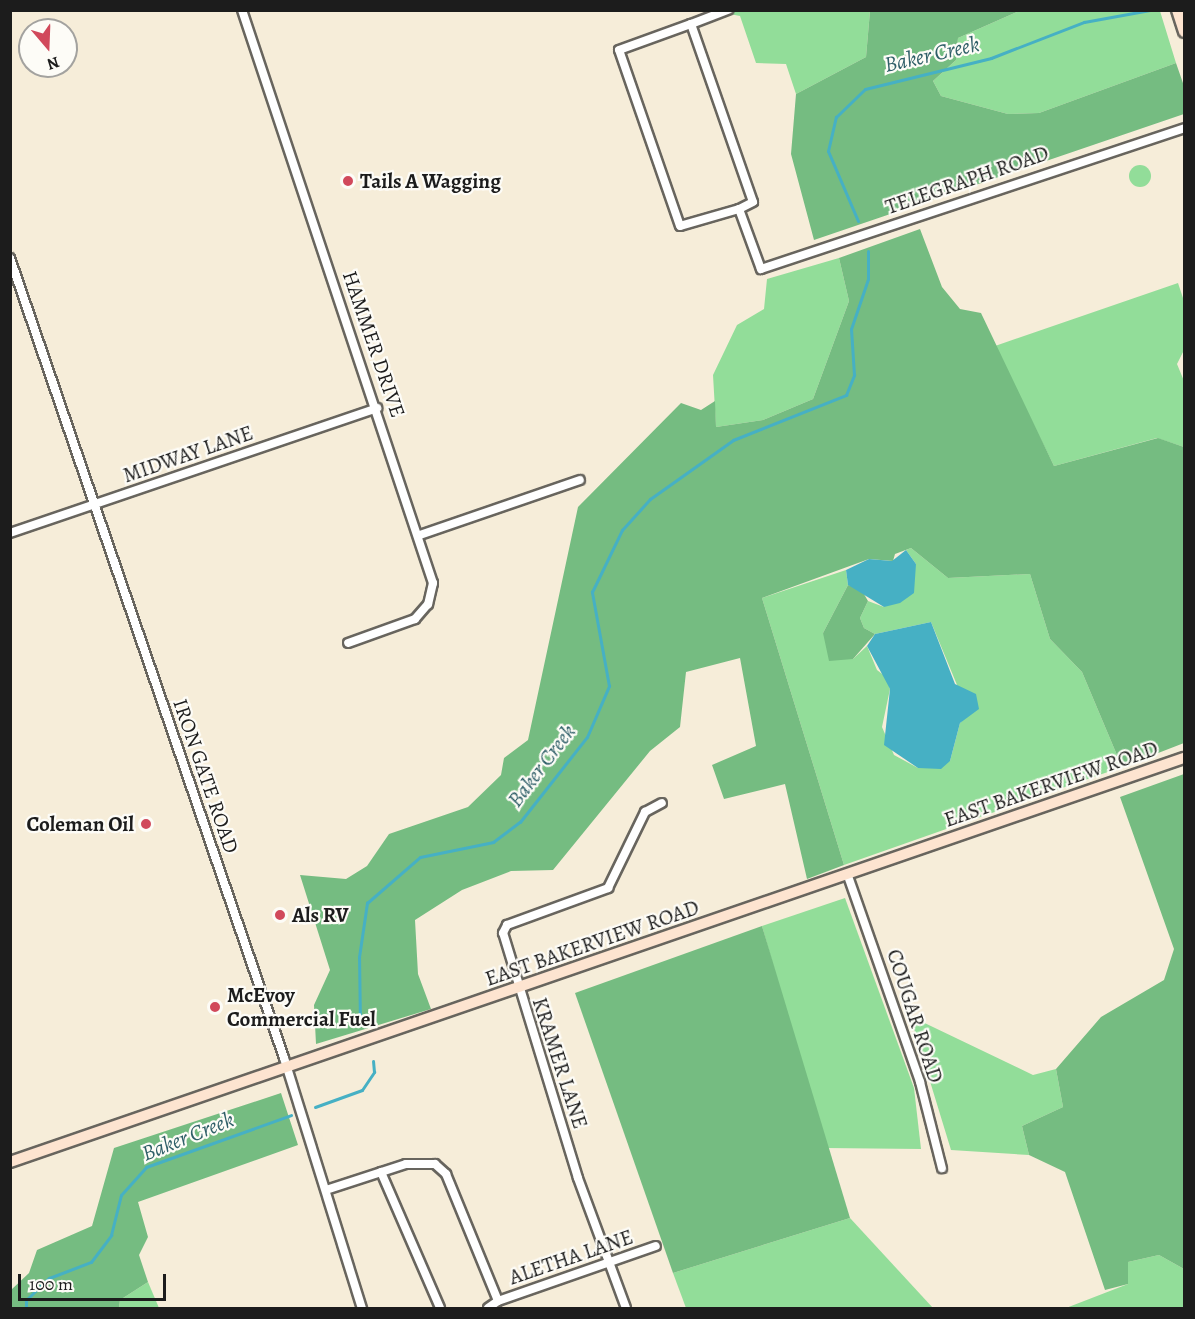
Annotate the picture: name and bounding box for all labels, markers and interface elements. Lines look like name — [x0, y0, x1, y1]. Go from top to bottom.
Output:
north arrow — [18, 18, 78, 78]
water label: Baker Creek — [882, 31, 982, 79]
text: N — [44, 51, 62, 75]
street label: TELEGRAPH ROAD — [882, 140, 1052, 220]
place label: Tails A Wagging — [360, 168, 501, 194]
marker: Tails A Wagging — [341, 174, 355, 188]
street label: HAMMER DRIVE — [337, 267, 411, 421]
street label: MIDWAY LANE — [120, 420, 256, 488]
street label: IRON GATE ROAD — [168, 695, 244, 857]
water label: Baker Creek — [502, 719, 582, 813]
street label: EAST BAKERVIEW ROAD — [941, 736, 1161, 832]
place label: Coleman Oil — [26, 811, 134, 837]
marker: Coleman Oil — [139, 817, 153, 831]
street label: EAST BAKERVIEW ROAD — [482, 895, 702, 991]
place label: Als RV — [292, 902, 349, 928]
marker: Als RV — [273, 908, 287, 922]
street label: COUGAR ROAD — [882, 946, 948, 1086]
place label: McEvoy Commercial Fuel — [227, 982, 376, 1032]
street label: KRAMER LANE — [527, 994, 593, 1132]
marker: McEvoy Commercial Fuel — [208, 1000, 222, 1014]
water label: Baker Creek — [138, 1107, 238, 1167]
street label: ALETHA LANE — [506, 1224, 636, 1290]
scale bar — [21, 1262, 170, 1300]
text: 100 m — [29, 1272, 73, 1296]

